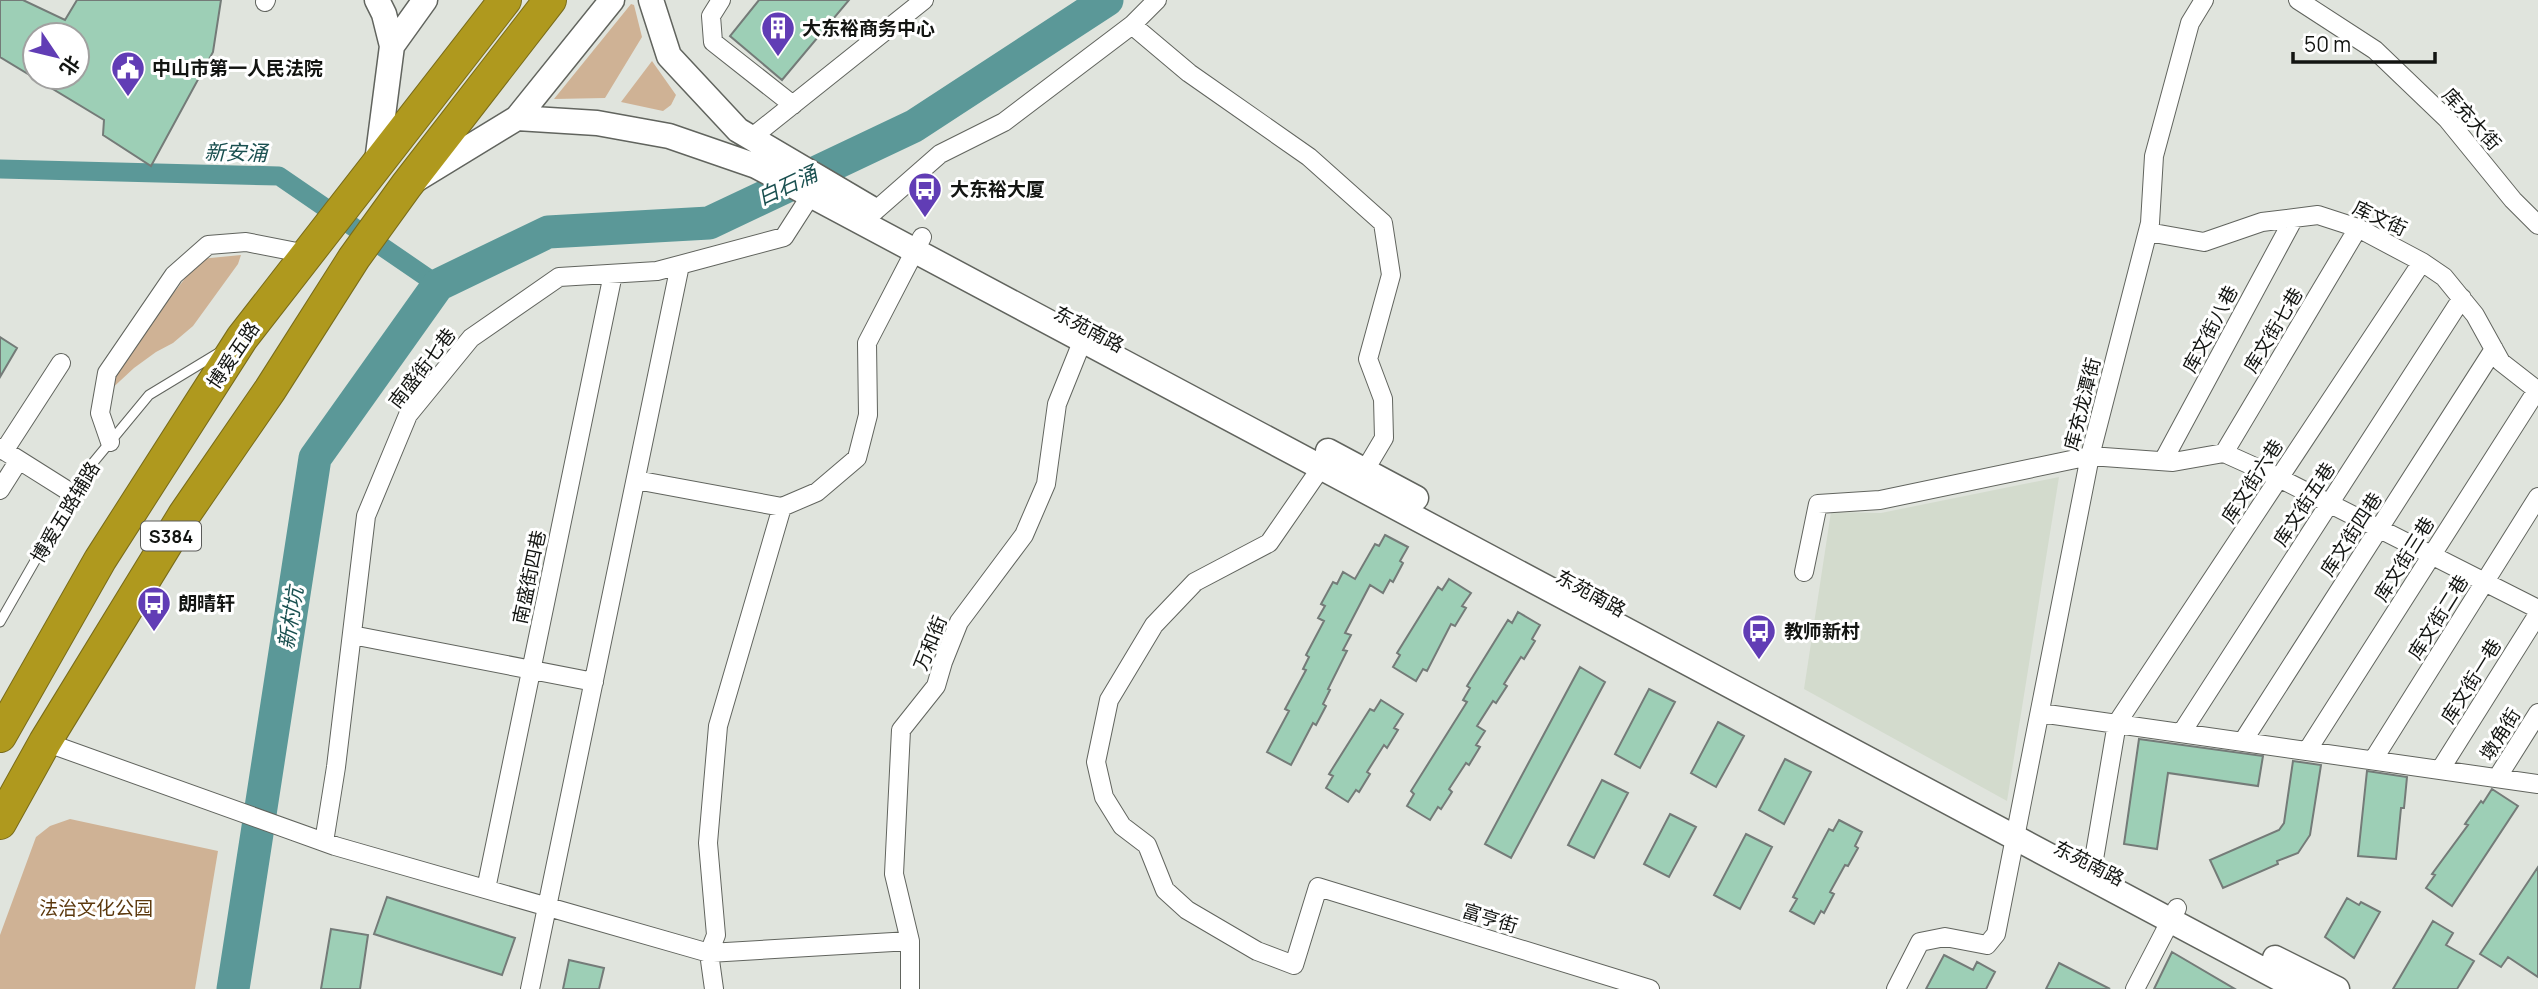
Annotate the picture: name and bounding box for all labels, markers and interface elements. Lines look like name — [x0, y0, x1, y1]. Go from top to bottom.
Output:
building icon: 大东裕商务中心 — [759, 9, 797, 58]
place label: 大东裕商务中心 — [802, 15, 935, 41]
north arrow — [21, 21, 91, 91]
scale bar — [2293, 21, 2435, 65]
text: 50 m — [2304, 30, 2351, 58]
public building icon: 中山市第一人民法院 — [109, 49, 147, 98]
text: 北 — [54, 51, 86, 81]
place label: 中山市第一人民法院 — [152, 55, 323, 81]
street label: 库充大街 — [2437, 82, 2507, 156]
water label: 新安涌 — [204, 137, 270, 167]
water label: 白石涌 — [753, 158, 823, 211]
bus stop icon: 大东裕大厦 — [906, 170, 944, 219]
place label: 大东裕大厦 — [950, 176, 1045, 202]
street label: 库文街 — [2349, 194, 2411, 242]
street label: 库文街八巷 — [2176, 281, 2244, 377]
street label: 库文街七巷 — [2237, 283, 2309, 377]
street label: 东苑南路 — [1049, 300, 1129, 358]
street label: 博爱五路 — [201, 316, 265, 394]
street label: 南盛街七巷 — [383, 323, 461, 413]
street label: 库充龙潭街 — [2058, 355, 2106, 453]
street label: 库文街六巷 — [2215, 434, 2289, 528]
street label: 博爱五路辅路 — [24, 456, 106, 568]
street label: 库文街五巷 — [2267, 457, 2341, 551]
street label: 库文街四巷 — [2314, 487, 2388, 581]
street label: 库文街三巷 — [2368, 512, 2440, 606]
road number: S384 — [141, 522, 201, 550]
street label: 南盛街四巷 — [506, 528, 552, 626]
street label: 东苑南路 — [1551, 563, 1631, 623]
street label: 库文街二巷 — [2402, 570, 2474, 664]
water label: 新村坑 — [271, 582, 309, 651]
bus stop icon: 朗晴轩 — [135, 584, 173, 633]
place label: 朗晴轩 — [178, 590, 235, 616]
street label: 万和街 — [907, 612, 953, 674]
bus stop icon: 教师新村 — [1740, 612, 1778, 661]
place label: 教师新村 — [1784, 618, 1860, 644]
street label: 库文街一巷 — [2435, 634, 2507, 728]
street label: 墩角街 — [2474, 703, 2526, 765]
street label: 东苑南路 — [2049, 834, 2129, 892]
park label: 法治文化公园 — [39, 895, 153, 921]
street label: 富亨街 — [1459, 897, 1521, 939]

